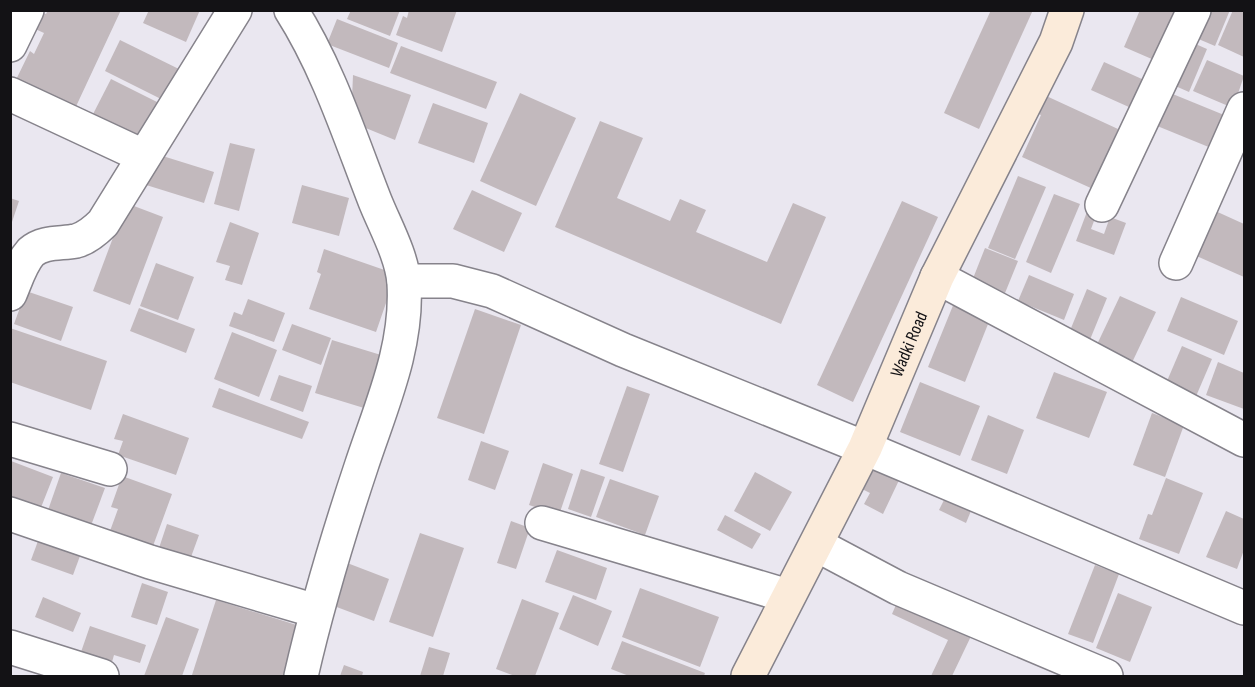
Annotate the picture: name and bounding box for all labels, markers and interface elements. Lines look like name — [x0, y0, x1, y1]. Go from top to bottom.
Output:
street label: Wadki Road — [886, 309, 932, 380]

